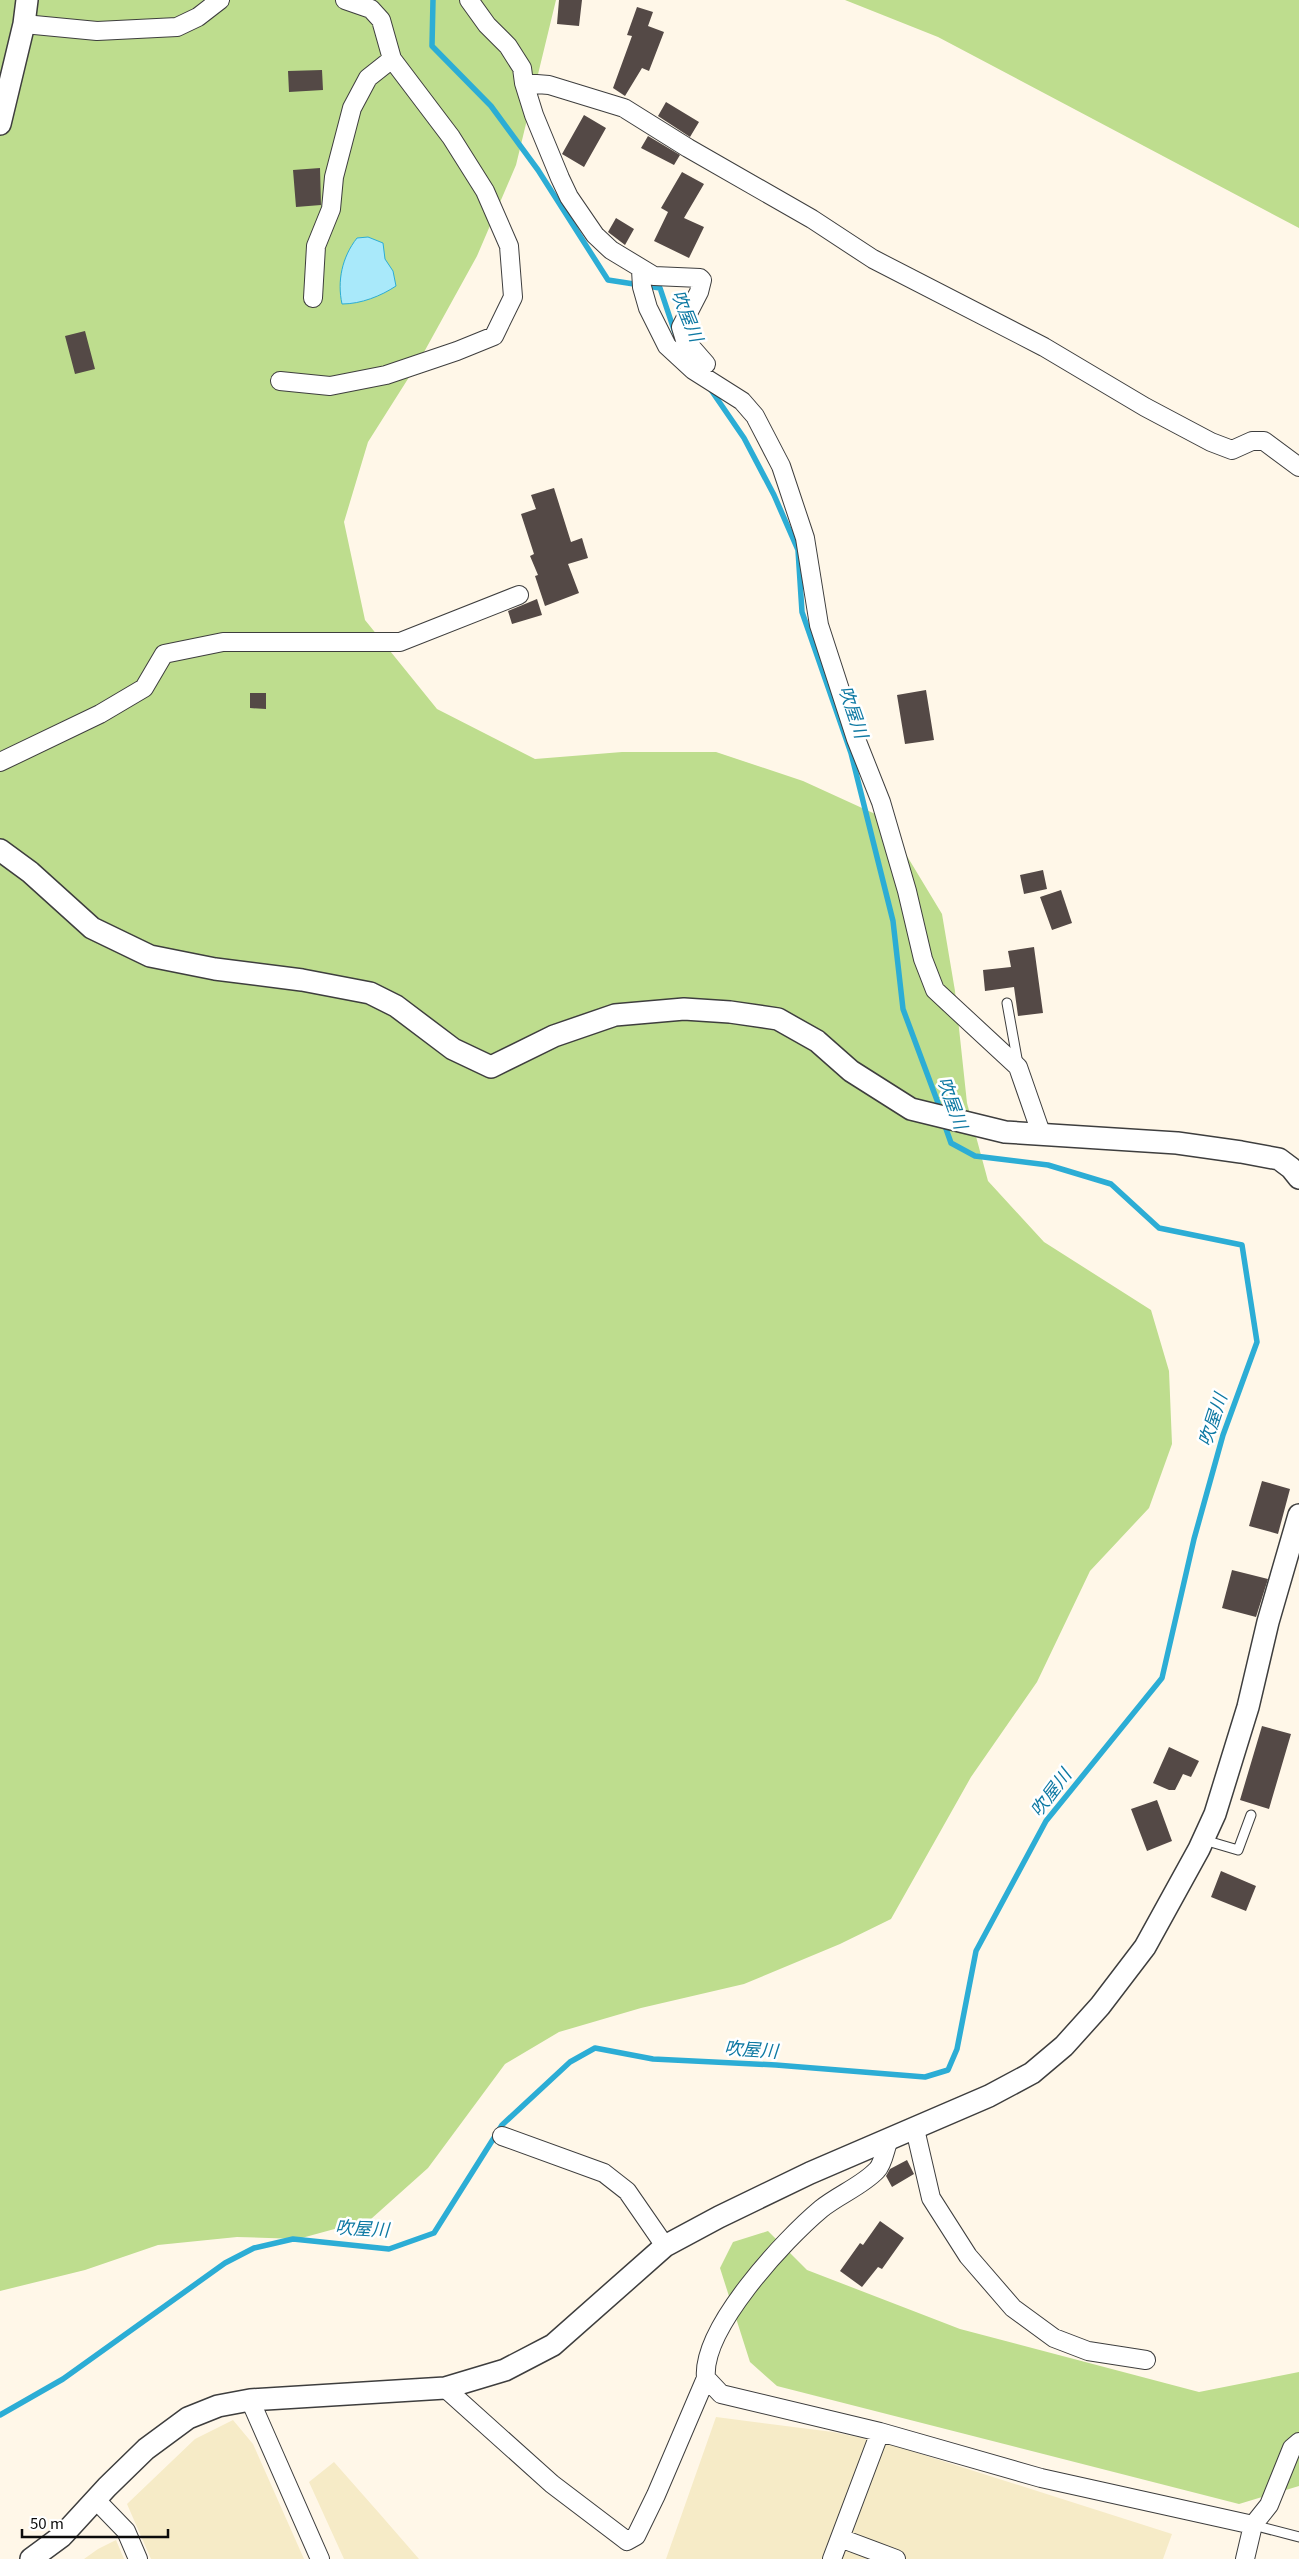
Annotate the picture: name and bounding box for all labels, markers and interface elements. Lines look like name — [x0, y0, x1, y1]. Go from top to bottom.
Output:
water label: 吹屋川 — [667, 285, 712, 347]
water label: 吹屋川 — [834, 682, 877, 743]
water label: 吹屋川 — [932, 1072, 976, 1134]
water label: 吹屋川 — [1190, 1388, 1232, 1449]
water label: 吹屋川 — [1023, 1761, 1077, 1821]
water label: 吹屋川 — [723, 2033, 781, 2063]
water label: 吹屋川 — [334, 2213, 392, 2242]
scale bar — [22, 2506, 169, 2538]
text: 50 m — [30, 2512, 64, 2533]

